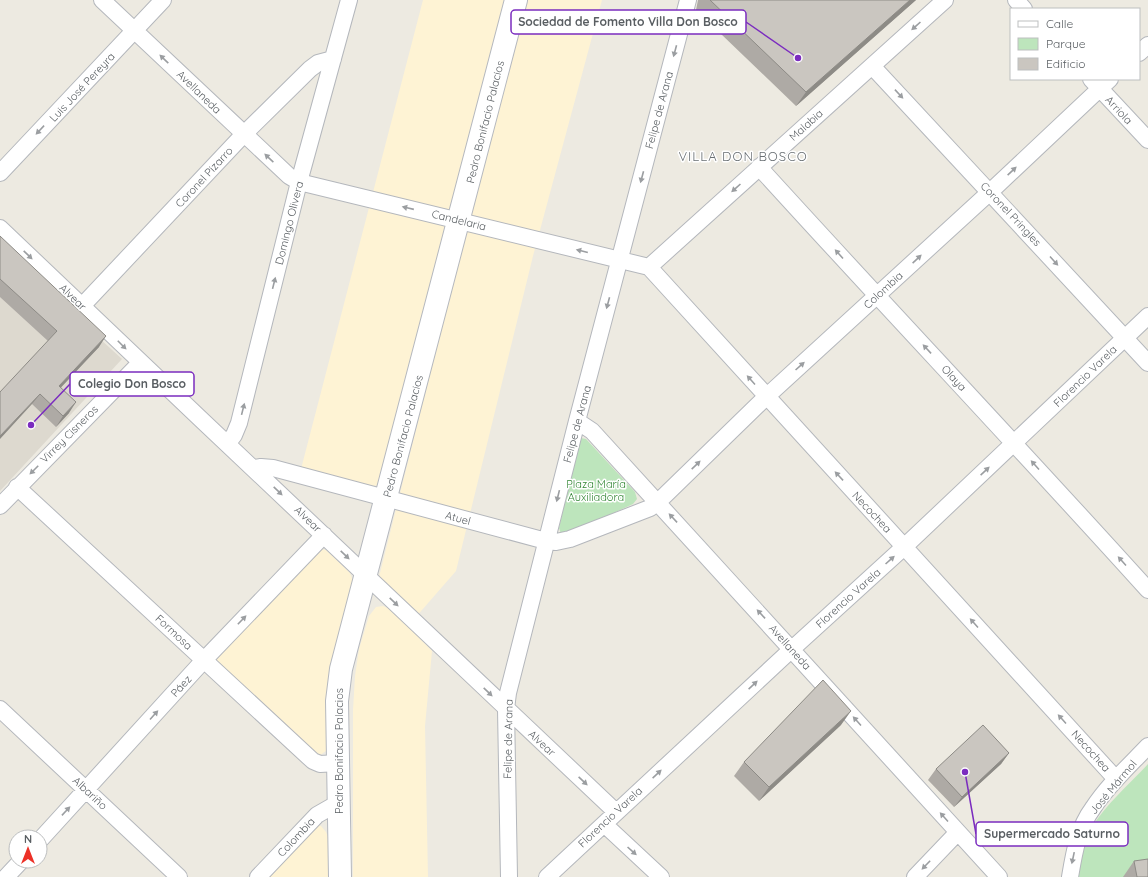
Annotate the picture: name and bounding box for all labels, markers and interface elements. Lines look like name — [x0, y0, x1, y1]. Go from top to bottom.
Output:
legend — [1010, 8, 1140, 80]
callout: Sociedad de Fomento Villa Don Bosco — [511, 10, 746, 34]
text: Sociedad de Fomento Villa Don Bosco — [518, 14, 738, 29]
text: Calle — [1046, 16, 1074, 31]
one-way arrow — [911, 22, 921, 31]
text: Parque — [1046, 36, 1086, 51]
one-way arrow — [671, 45, 677, 57]
street label: Luis José Pereyra — [46, 49, 118, 125]
one-way arrow — [159, 54, 169, 63]
text: Edificio — [1046, 56, 1086, 71]
street label: Pedro Bonifacio Palacios — [463, 59, 507, 185]
street label: Avellaneda — [174, 67, 224, 117]
street label: Felipe de Arana — [642, 70, 676, 150]
one-way arrow — [894, 90, 903, 99]
street label: Arriola — [1102, 93, 1136, 127]
street label: Malabia — [786, 106, 826, 144]
one-way arrow — [36, 125, 45, 135]
street label: Coronel Pizarro — [172, 143, 236, 210]
district label: VILLA DON BOSCO — [678, 148, 808, 164]
one-way arrow — [264, 153, 274, 162]
one-way arrow — [1007, 166, 1017, 176]
one-way arrow — [638, 171, 644, 183]
street label: Coronel Pringles — [978, 179, 1044, 249]
street label: Domingo Olivera — [272, 180, 306, 266]
one-way arrow — [731, 183, 741, 193]
one-way arrow — [402, 205, 414, 211]
street label: Candelaria — [430, 206, 488, 234]
one-way arrow — [575, 248, 588, 254]
one-way arrow — [834, 249, 843, 259]
one-way arrow — [23, 250, 33, 259]
one-way arrow — [912, 255, 922, 264]
one-way arrow — [1050, 256, 1059, 266]
street label: Colombia — [860, 268, 906, 312]
one-way arrow — [271, 277, 277, 289]
street label: Alvear — [57, 281, 90, 314]
one-way arrow — [605, 296, 611, 309]
one-way arrow — [117, 340, 127, 350]
street label: Florencio Varela — [1050, 342, 1120, 410]
one-way arrow — [922, 344, 932, 354]
one-way arrow — [795, 361, 805, 371]
street label: Olaya — [938, 362, 970, 394]
callout: Colegio Don Bosco — [70, 372, 194, 396]
street label: Pedro Bonifacio Palacios — [380, 373, 426, 499]
one-way arrow — [746, 375, 756, 385]
text: Colegio Don Bosco — [78, 376, 187, 391]
street label: Felipe de Arana — [560, 384, 594, 464]
street label: Virrey Cisneros — [37, 402, 101, 466]
one-way arrow — [240, 403, 246, 415]
one-way arrow — [1030, 459, 1039, 470]
one-way arrow — [691, 460, 701, 470]
one-way arrow — [29, 465, 39, 475]
one-way arrow — [980, 467, 990, 476]
one-way arrow — [834, 471, 844, 481]
park label: Plaza María Auxiliadora — [566, 477, 626, 504]
one-way arrow — [273, 486, 283, 496]
street label: Necochea — [849, 488, 895, 536]
one-way arrow — [555, 490, 561, 502]
street label: Alvear — [292, 503, 325, 536]
street label: Atuel — [444, 508, 472, 528]
one-way arrow — [668, 513, 677, 523]
one-way arrow — [340, 550, 350, 560]
one-way arrow — [885, 555, 895, 565]
one-way arrow — [1117, 556, 1127, 566]
street label: Florencio Varela — [813, 565, 883, 631]
one-way arrow — [389, 597, 399, 607]
one-way arrow — [756, 609, 765, 619]
street label: Formosa — [153, 611, 195, 653]
one-way arrow — [238, 615, 247, 625]
one-way arrow — [969, 618, 979, 628]
street label: Avellaneda — [766, 621, 814, 673]
street label: Páez — [168, 672, 194, 700]
one-way arrow — [748, 681, 757, 690]
one-way arrow — [483, 687, 493, 697]
street label: Pedro Bonifacio Palacios — [332, 688, 346, 814]
street label: Felipe de Arana — [500, 699, 516, 779]
one-way arrow — [149, 711, 158, 720]
one-way arrow — [1057, 714, 1066, 725]
one-way arrow — [853, 716, 862, 726]
street label: Alvear — [525, 727, 559, 760]
street label: Necochea — [1069, 727, 1113, 775]
street label: José Mármol — [1086, 757, 1140, 817]
one-way arrow — [652, 769, 662, 778]
street label: Albariño — [70, 773, 111, 813]
one-way arrow — [578, 776, 588, 786]
street label: Florencio Varela — [575, 784, 645, 850]
one-way arrow — [62, 806, 71, 817]
one-way arrow — [940, 812, 949, 822]
street label: Colombia — [274, 814, 318, 860]
callout: Supermercado Saturno — [976, 822, 1128, 846]
text: Supermercado Saturno — [984, 826, 1120, 841]
north arrow — [8, 829, 48, 869]
text: N — [24, 832, 32, 846]
one-way arrow — [627, 846, 638, 855]
one-way arrow — [1070, 852, 1076, 864]
one-way arrow — [922, 859, 931, 870]

